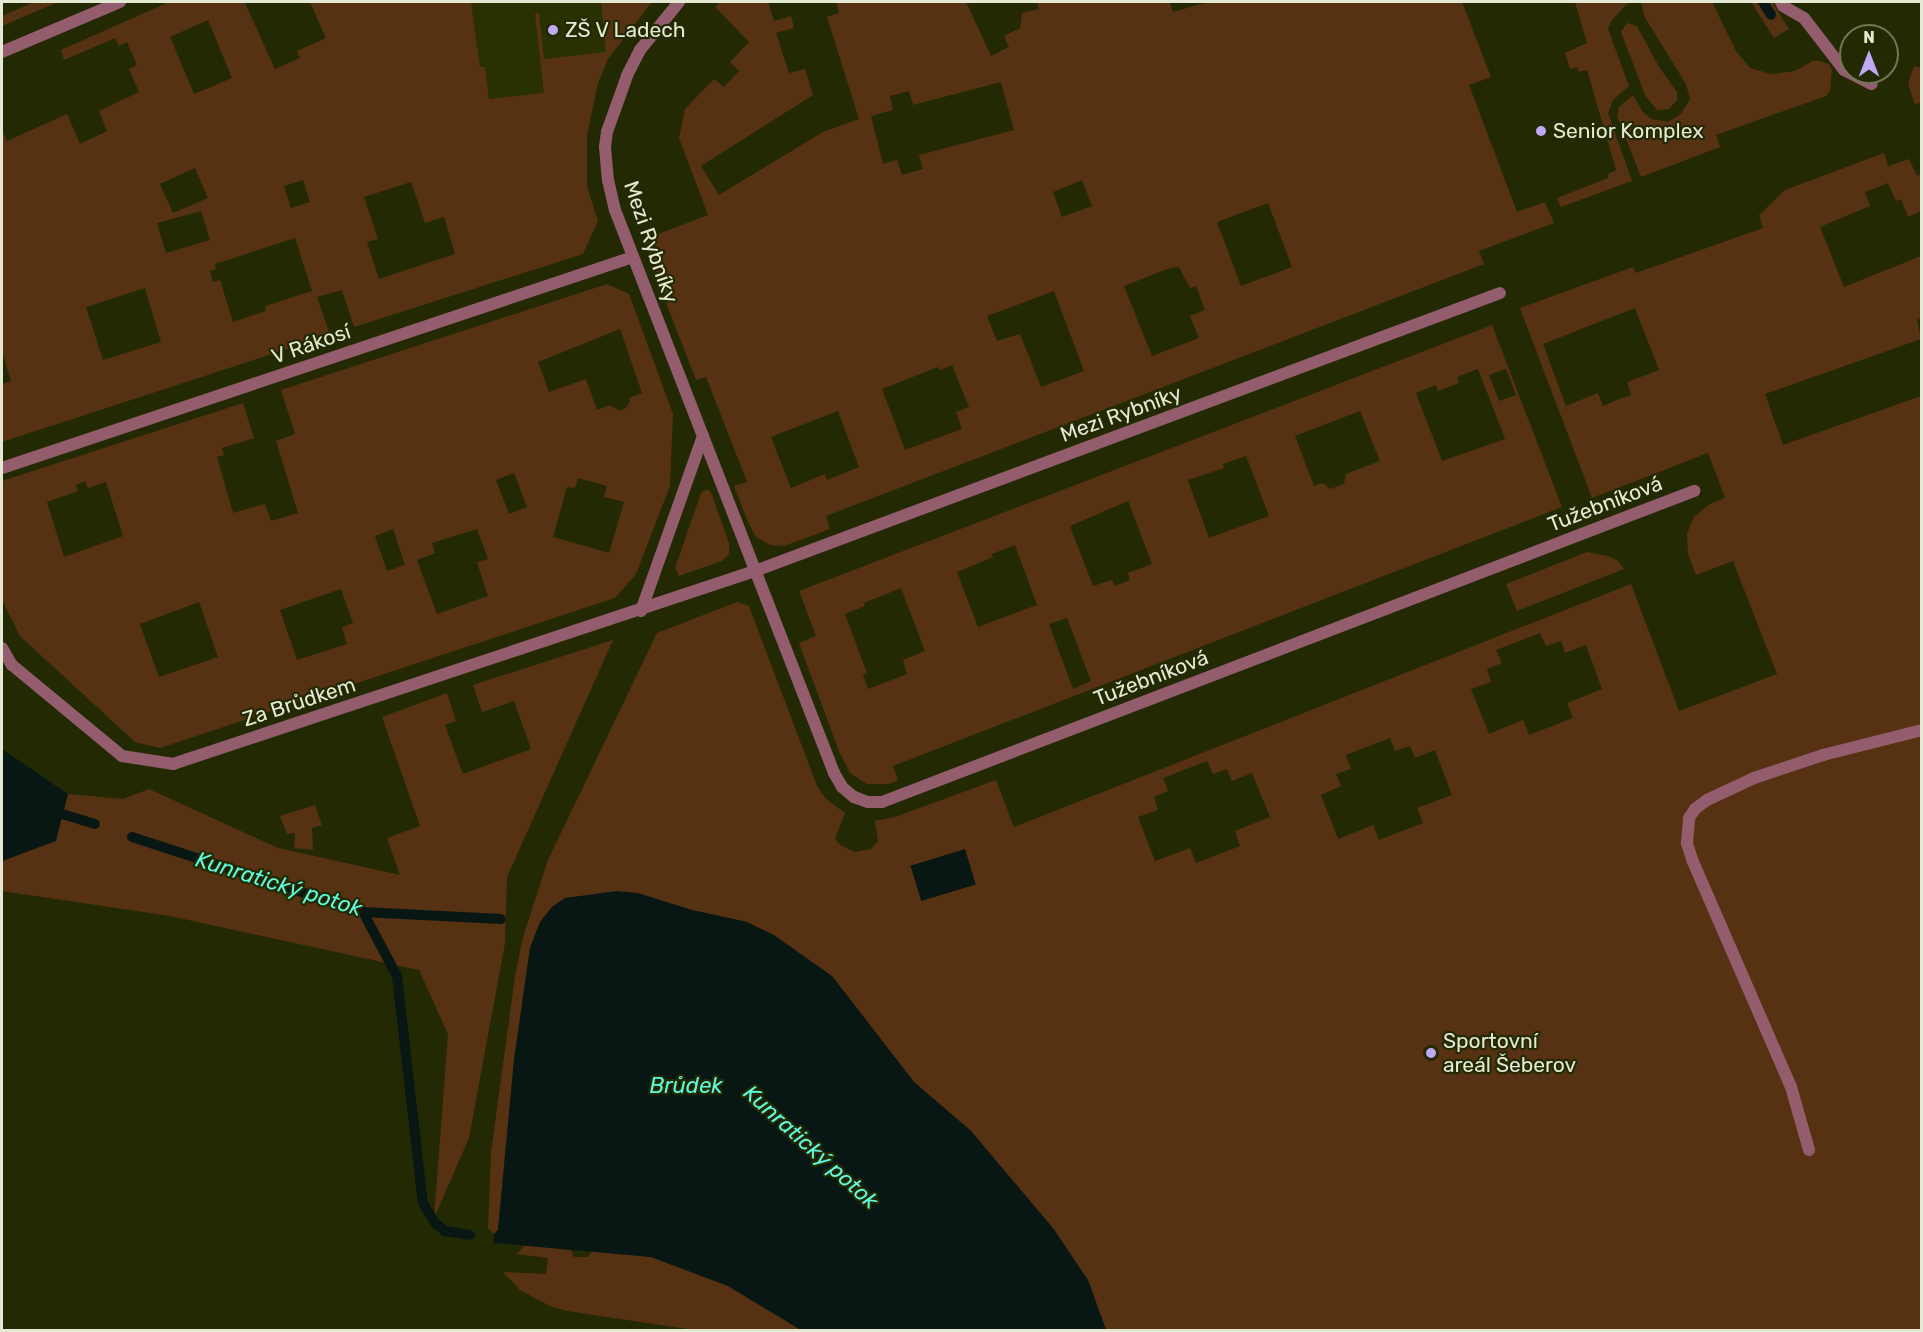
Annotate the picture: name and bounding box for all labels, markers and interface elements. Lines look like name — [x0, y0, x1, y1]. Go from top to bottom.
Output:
place label: ZŠ V Ladech — [565, 17, 687, 43]
marker: ZŠ V Ladech — [546, 23, 560, 37]
north arrow — [1839, 24, 1899, 84]
text: N — [1863, 28, 1875, 47]
place label: Senior Komplex — [1553, 118, 1704, 144]
marker: Senior Komplex — [1534, 124, 1548, 138]
street label: Mezi Rybníky — [618, 178, 684, 306]
street label: V Rákosí — [268, 319, 354, 369]
street label: Mezi Rybníky — [1057, 380, 1185, 448]
street label: Tužebníková — [1544, 471, 1666, 537]
street label: Tužebníková — [1090, 645, 1212, 711]
street label: Za Brůdkem — [239, 672, 359, 732]
water label: Kunratický potok — [192, 846, 366, 922]
place label: Sportovní areál Šeberov — [1443, 1028, 1576, 1078]
marker: Sportovní areál Šeberov — [1424, 1046, 1438, 1060]
water label: Brůdek — [649, 1073, 723, 1099]
water label: Kunratický potok — [738, 1079, 884, 1215]

